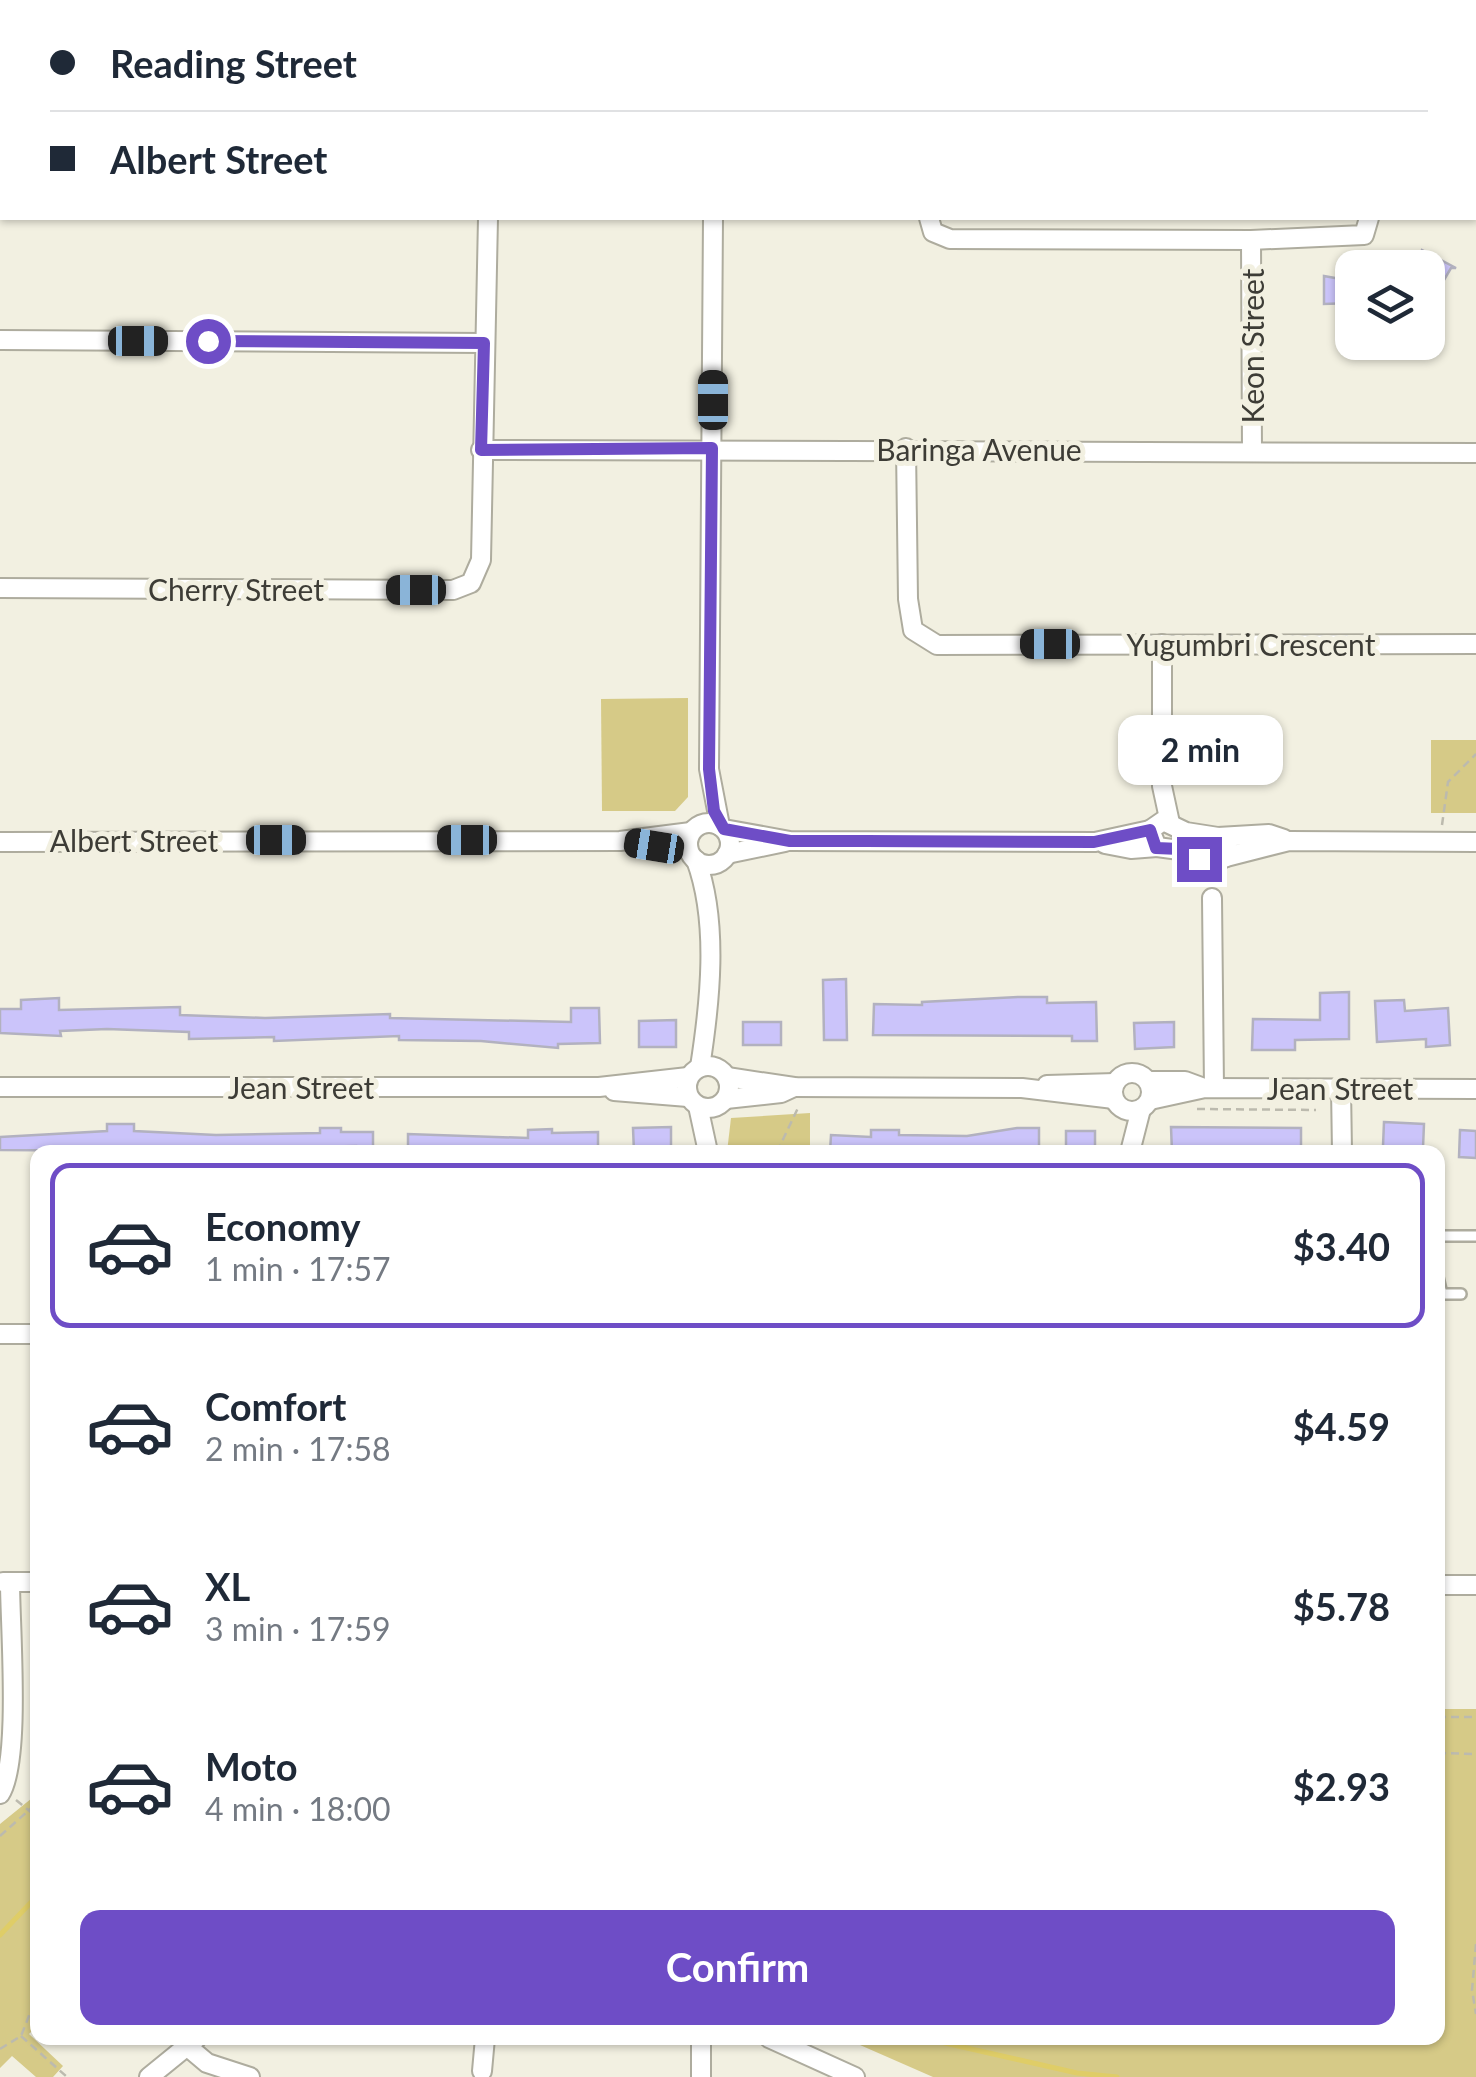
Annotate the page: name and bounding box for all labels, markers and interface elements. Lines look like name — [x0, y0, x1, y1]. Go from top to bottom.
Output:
text: Reading Street — [110, 40, 357, 86]
text: Albert Street — [110, 136, 328, 182]
map controls — [1335, 250, 1445, 360]
button: layers — [1335, 250, 1445, 360]
street label: Keon Street — [1234, 268, 1270, 424]
route start — [186, 319, 231, 364]
car — [108, 326, 168, 356]
car — [698, 370, 728, 430]
street label: Baringa Avenue — [876, 431, 1082, 467]
street label: Cherry Street — [148, 571, 324, 607]
car — [386, 575, 446, 605]
street label: Yugumbri Crescent — [1127, 626, 1376, 662]
car — [1020, 629, 1080, 659]
callout: 2 min — [1116, 714, 1282, 784]
text: 2 min — [1161, 730, 1240, 769]
street label: Albert Street — [50, 822, 218, 858]
car — [246, 825, 306, 855]
car — [437, 825, 497, 855]
car — [622, 826, 686, 866]
route end — [1177, 837, 1222, 882]
street label: Jean Street — [228, 1069, 374, 1105]
street label: Jean Street — [1267, 1070, 1413, 1106]
icon: car — [85, 1201, 175, 1291]
text: Economy — [205, 1203, 360, 1249]
text: $3.40 — [1293, 1223, 1390, 1269]
text: 1 min · 17:57 — [205, 1249, 391, 1288]
icon: car — [85, 1381, 175, 1471]
text: Comfort — [205, 1383, 346, 1429]
text: $4.59 — [1293, 1403, 1390, 1449]
text: 2 min · 17:58 — [205, 1429, 391, 1468]
icon: car — [85, 1561, 175, 1651]
text: XL — [205, 1563, 250, 1609]
text: $5.78 — [1293, 1583, 1390, 1629]
text: 3 min · 17:59 — [205, 1609, 391, 1648]
icon: car — [85, 1741, 175, 1831]
text: Moto — [205, 1743, 298, 1789]
text: $2.93 — [1293, 1763, 1390, 1809]
text: 4 min · 18:00 — [205, 1789, 391, 1828]
button: Confirm — [80, 1910, 1395, 2025]

